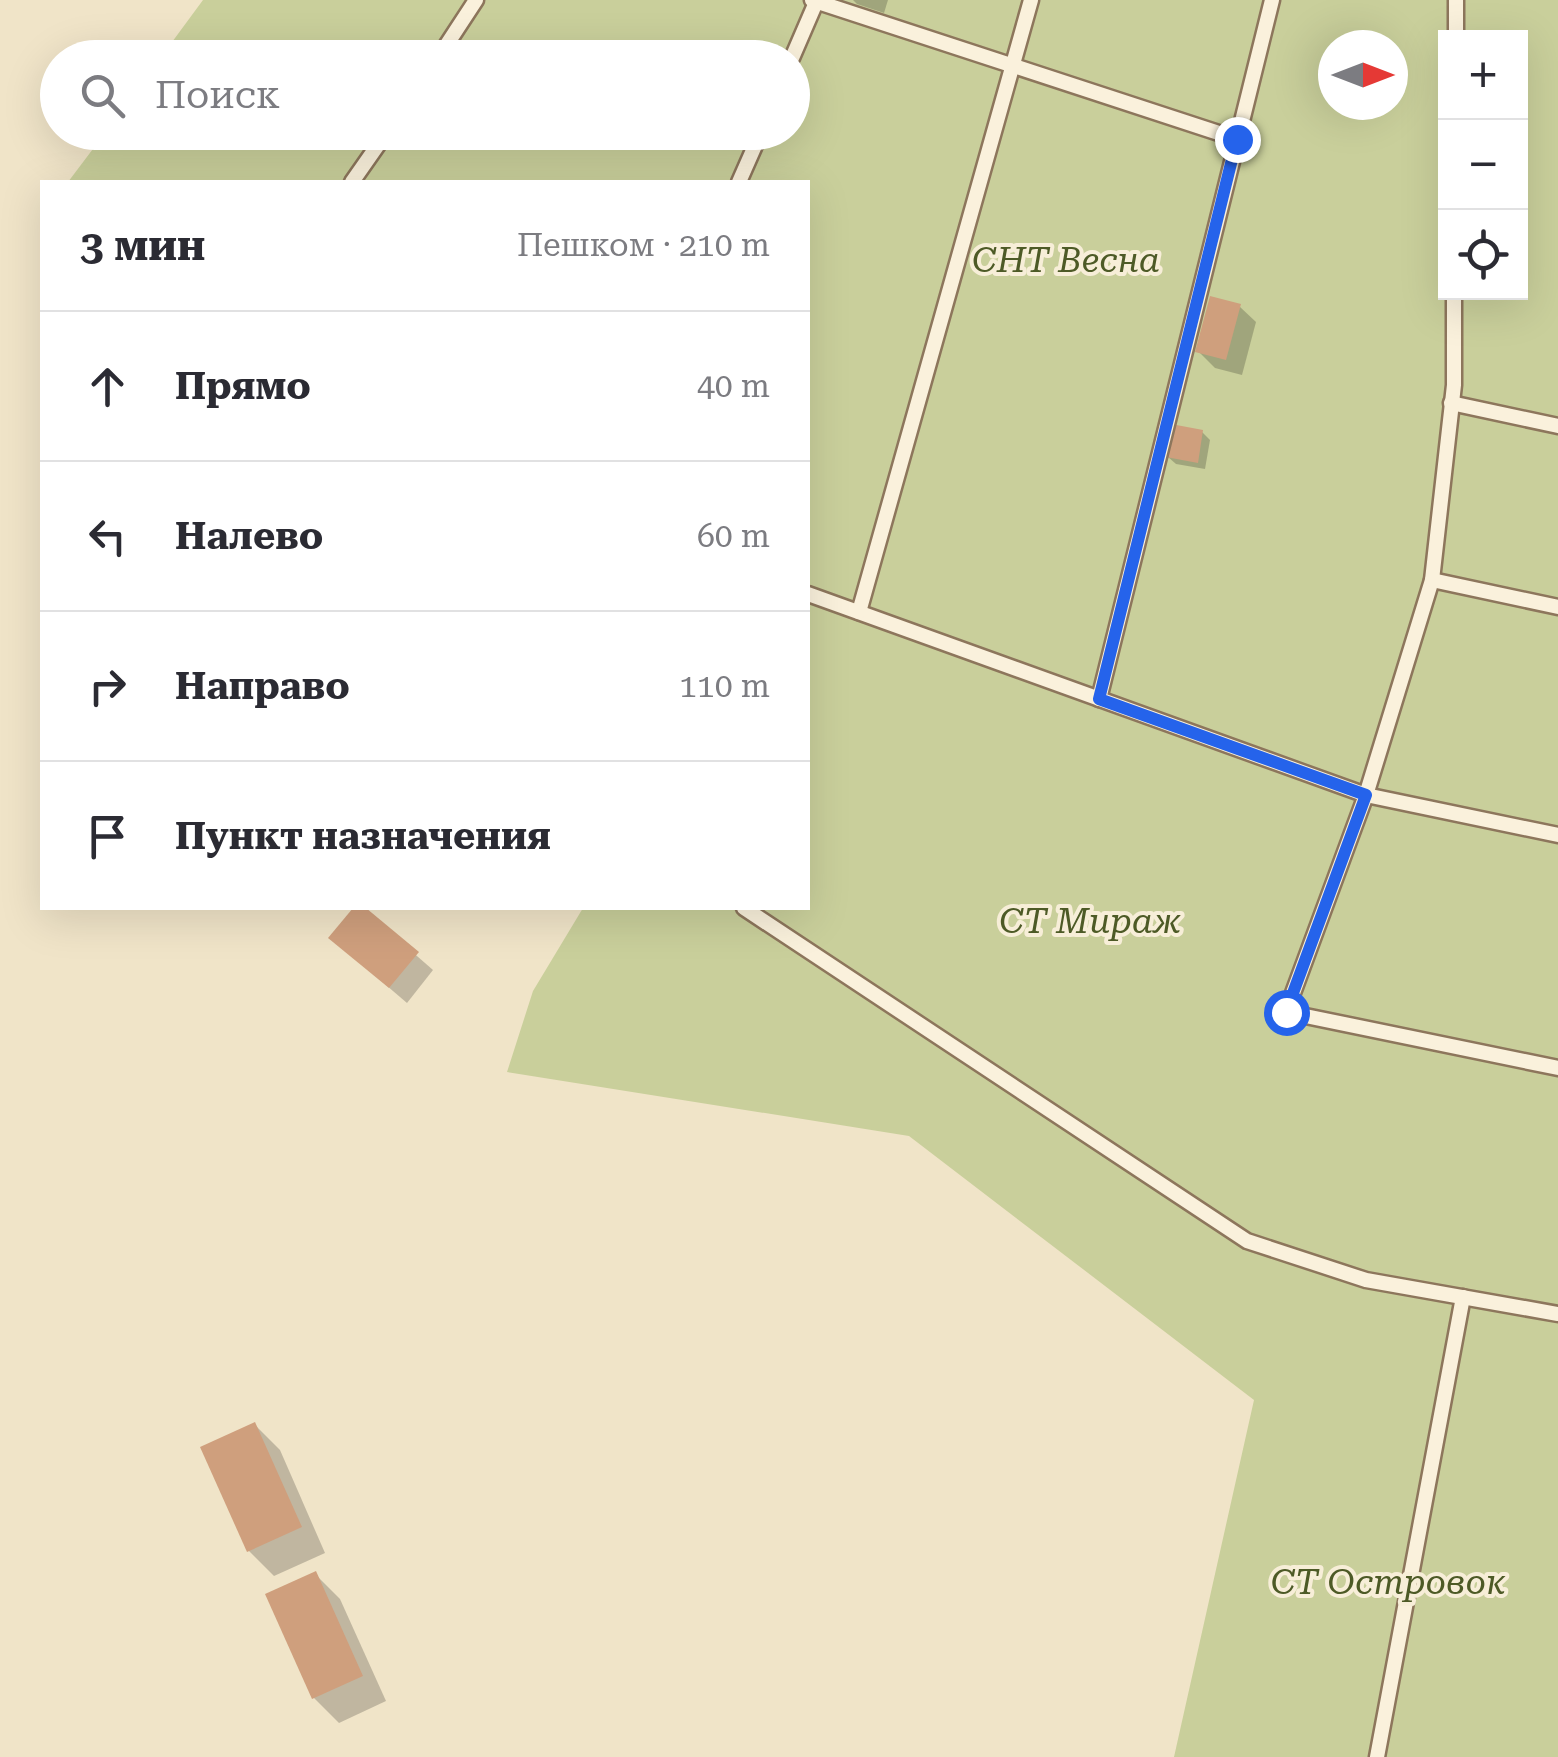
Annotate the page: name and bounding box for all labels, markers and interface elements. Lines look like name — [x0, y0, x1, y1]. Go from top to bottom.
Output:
north arrow — [1318, 30, 1408, 120]
map controls — [1438, 30, 1528, 300]
button: + — [1438, 30, 1528, 120]
search box — [40, 40, 810, 150]
icon: search — [75, 68, 130, 123]
text: Поиск — [155, 73, 280, 117]
route end — [1215, 117, 1261, 163]
button: − — [1438, 120, 1528, 210]
button: locate — [1438, 210, 1528, 300]
text: 3 мин — [80, 221, 205, 270]
text: Пешком · 210 m — [517, 226, 770, 264]
park label: СНТ Весна — [972, 240, 1160, 281]
icon: ahead — [80, 359, 135, 414]
text: Прямо — [175, 364, 311, 408]
text: 40 m — [697, 367, 770, 405]
icon: left — [80, 509, 135, 564]
text: Налево — [175, 514, 323, 558]
text: 60 m — [697, 517, 770, 555]
icon: right — [80, 659, 135, 714]
text: Направо — [175, 664, 350, 708]
text: 110 m — [679, 667, 770, 705]
icon: arrive — [80, 809, 135, 864]
text: Пункт назначения — [175, 814, 551, 858]
park label: СТ Мираж — [999, 901, 1181, 942]
route start — [1264, 990, 1310, 1036]
park label: СТ Островок — [1271, 1562, 1506, 1603]

